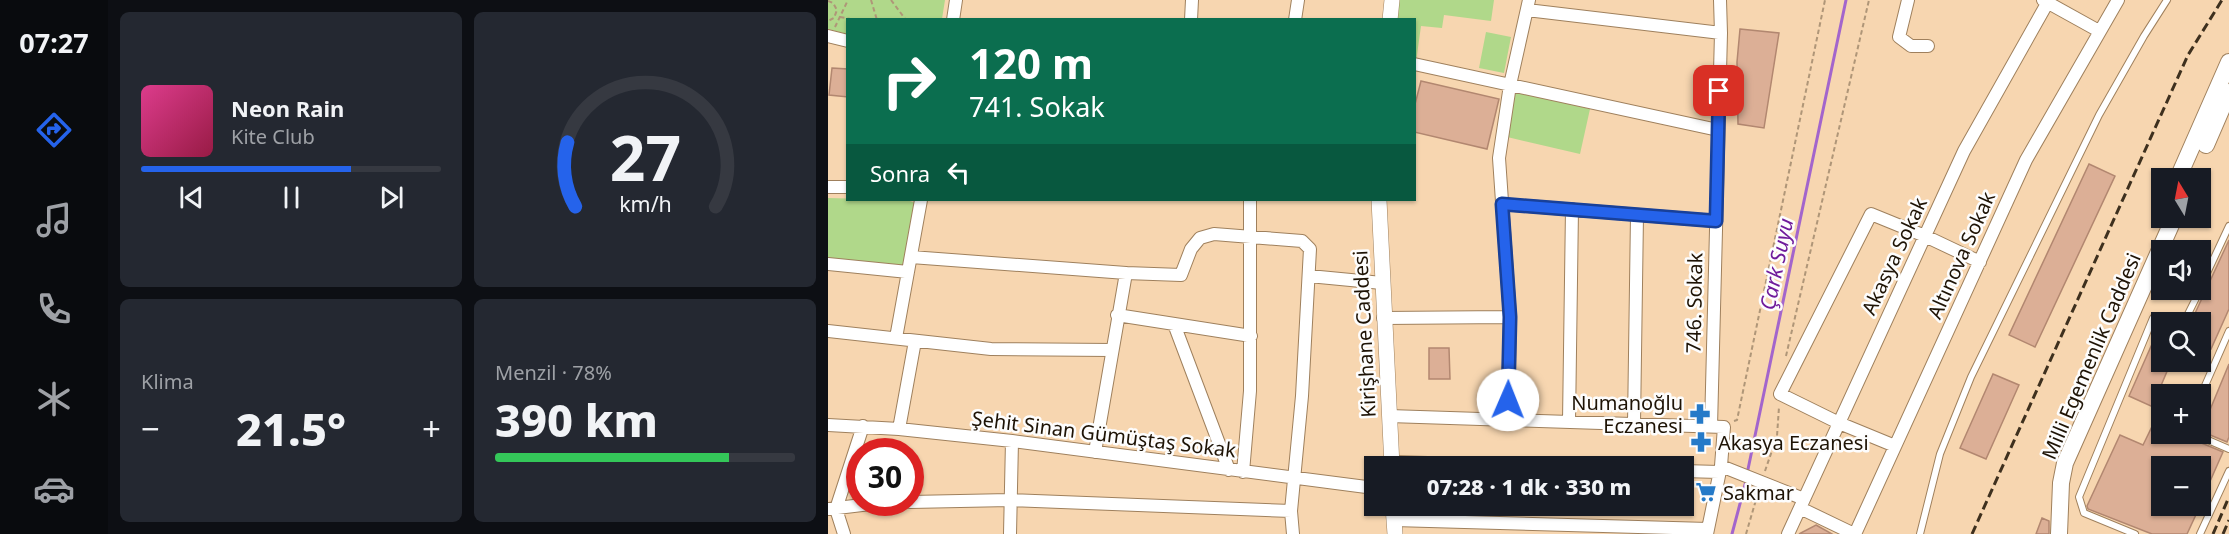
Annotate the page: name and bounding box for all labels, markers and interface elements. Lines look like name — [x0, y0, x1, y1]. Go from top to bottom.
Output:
text: 07:27 — [19, 24, 89, 61]
text: 120 m — [969, 34, 1093, 91]
icon: right — [870, 42, 948, 120]
pin — [1693, 65, 1744, 116]
icon: arrive — [1702, 74, 1735, 107]
text: 741. Sokak — [969, 88, 1105, 125]
text: Neon Rain — [231, 93, 344, 123]
icon: directions — [33, 109, 75, 151]
text: 27 — [609, 114, 681, 199]
text: Kite Club — [231, 123, 315, 150]
icon: left — [942, 156, 975, 189]
text: Sonra — [870, 158, 930, 188]
north arrow — [2151, 168, 2211, 228]
map controls — [2151, 168, 2211, 516]
icon: previous — [175, 181, 208, 214]
icon: pause — [275, 181, 308, 214]
icon: next — [375, 181, 408, 214]
street label: Altınova Sokak — [1921, 187, 2001, 323]
text: km/h — [619, 189, 671, 218]
street label: Akasya Sokak — [1855, 193, 1933, 319]
icon: music — [33, 199, 75, 241]
water label: Çark Suyu — [1753, 216, 1799, 312]
button: sound — [2151, 240, 2211, 300]
street label: Milli Egemenlik Caddesi — [2035, 249, 2147, 463]
street label: Kirişhane Caddesi — [1346, 250, 1382, 418]
street label: 746. Sokak — [1680, 252, 1708, 354]
icon: phone — [33, 288, 75, 330]
button: search — [2151, 312, 2211, 372]
text: Menzil · 78% — [495, 359, 612, 386]
text: Klima — [141, 368, 194, 395]
position arrow — [1476, 368, 1540, 432]
icon: climate — [33, 378, 75, 420]
button: + — [2151, 384, 2211, 444]
text: 390 km — [495, 389, 658, 450]
place label: Numanoğlu Eczanesi — [1571, 389, 1683, 439]
text: 21.5° — [236, 398, 346, 459]
pharmacy icon: Numanoğlu Eczanesi — [1688, 402, 1712, 426]
street label: Şehit Sinan Gümüştaş Sokak — [970, 404, 1238, 464]
text: − — [141, 406, 160, 451]
text: + — [422, 406, 441, 451]
place label: Akasya Eczanesi — [1718, 429, 1869, 456]
pharmacy icon: Akasya Eczanesi — [1689, 430, 1713, 454]
speed limit sign: 30 — [846, 438, 924, 516]
button: − — [2151, 456, 2211, 516]
icon: car — [33, 468, 75, 510]
text: 07:28 · 1 dk · 330 m — [1427, 471, 1631, 501]
place label: Sakmar — [1723, 479, 1794, 506]
supermarket icon: Sakmar — [1694, 480, 1718, 504]

